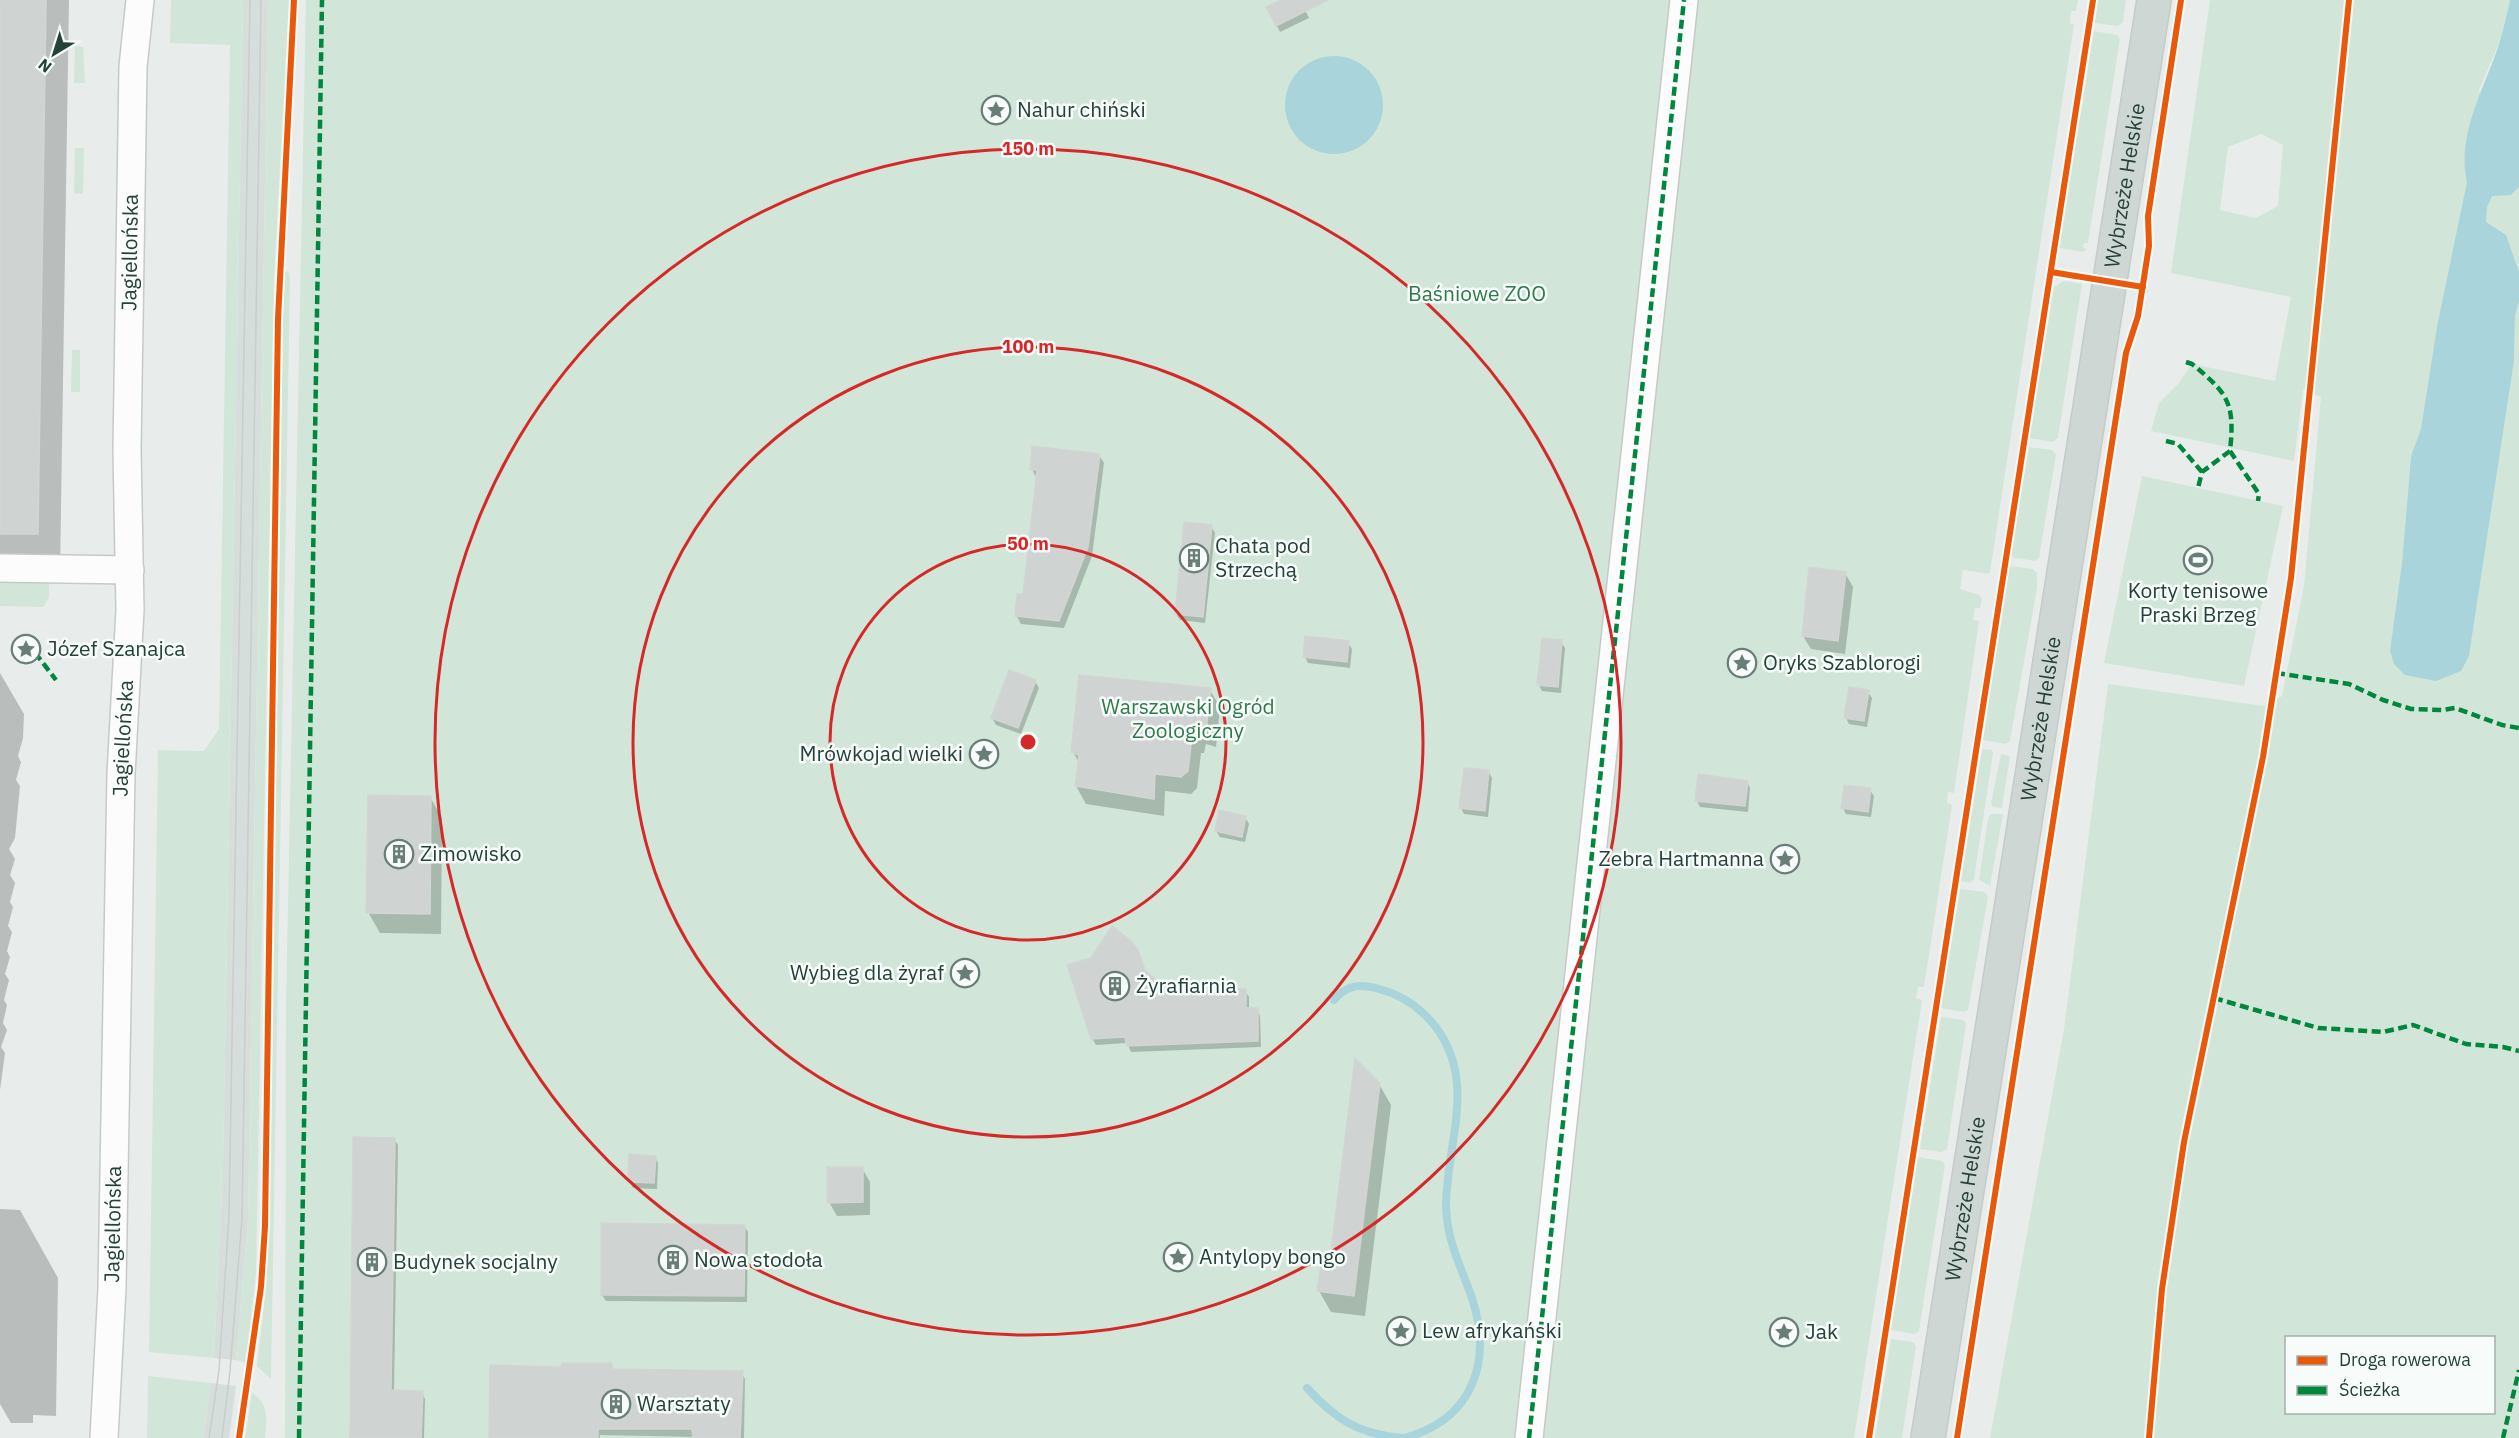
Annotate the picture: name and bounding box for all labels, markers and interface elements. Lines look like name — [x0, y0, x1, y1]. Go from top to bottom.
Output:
north arrow — [24, 24, 84, 84]
text: N — [34, 54, 55, 77]
place icon: Nahur chiński — [980, 94, 1012, 126]
place label: Nahur chiński — [1017, 95, 1146, 123]
street label: Wybrzeże Helskie — [2097, 101, 2151, 270]
text: 150 m — [1002, 137, 1054, 160]
street label: Jagiellońska — [114, 194, 144, 311]
park label: Baśniowe ZOO — [1408, 279, 1546, 307]
text: 100 m — [1002, 335, 1054, 358]
place label: Chata pod Strzechą — [1215, 531, 1311, 583]
text: 50 m — [1007, 532, 1049, 555]
building icon: Chata pod Strzechą — [1178, 542, 1210, 574]
sports icon: Korty tenisowe Praski Brzeg — [2182, 544, 2214, 576]
place label: Korty tenisowe Praski Brzeg — [2128, 576, 2268, 628]
place icon: Józef Szanajca — [10, 633, 42, 665]
place label: Józef Szanajca — [47, 634, 186, 662]
street label: Wybrzeże Helskie — [2013, 634, 2067, 803]
place icon: Oryks Szablorogi — [1726, 647, 1758, 679]
place label: Oryks Szablorogi — [1763, 648, 1921, 676]
street label: Jagiellońska — [106, 679, 139, 797]
park label: Warszawski Ogród Zoologiczny — [1101, 692, 1275, 744]
centre of rings — [1018, 732, 1038, 752]
place icon: Mrówkojad wielki — [968, 738, 1000, 770]
place label: Mrówkojad wielki — [800, 739, 963, 767]
building icon: Zimowisko — [383, 838, 415, 870]
place label: Zimowisko — [420, 839, 522, 867]
place icon: Zebra Hartmanna — [1769, 843, 1801, 875]
place label: Zebra Hartmanna — [1599, 844, 1764, 872]
place icon: Wybieg dla żyraf — [949, 957, 981, 989]
place label: Wybieg dla żyraf — [790, 958, 944, 986]
building icon: Żyrafiarnia — [1099, 970, 1131, 1002]
place label: Żyrafiarnia — [1136, 971, 1237, 999]
street label: Wybrzeże Helskie — [1938, 1114, 1991, 1283]
street label: Jagiellońska — [97, 1165, 127, 1283]
place icon: Antylopy bongo — [1162, 1241, 1194, 1273]
place label: Antylopy bongo — [1199, 1242, 1346, 1270]
building icon: Nowa stodoła — [657, 1244, 689, 1276]
place label: Nowa stodoła — [694, 1245, 823, 1273]
building icon: Budynek socjalny — [356, 1246, 388, 1278]
place label: Budynek socjalny — [393, 1247, 558, 1275]
place icon: Lew afrykański — [1385, 1315, 1417, 1347]
place label: Lew afrykański — [1422, 1316, 1562, 1344]
place icon: Jak — [1768, 1316, 1800, 1348]
place label: Jak — [1805, 1317, 1838, 1345]
legend — [2285, 1336, 2495, 1414]
text: Droga rowerowa — [2339, 1348, 2471, 1371]
text: Ścieżka — [2339, 1378, 2401, 1401]
building icon: Warsztaty — [600, 1388, 632, 1420]
place label: Warsztaty — [637, 1389, 731, 1417]

